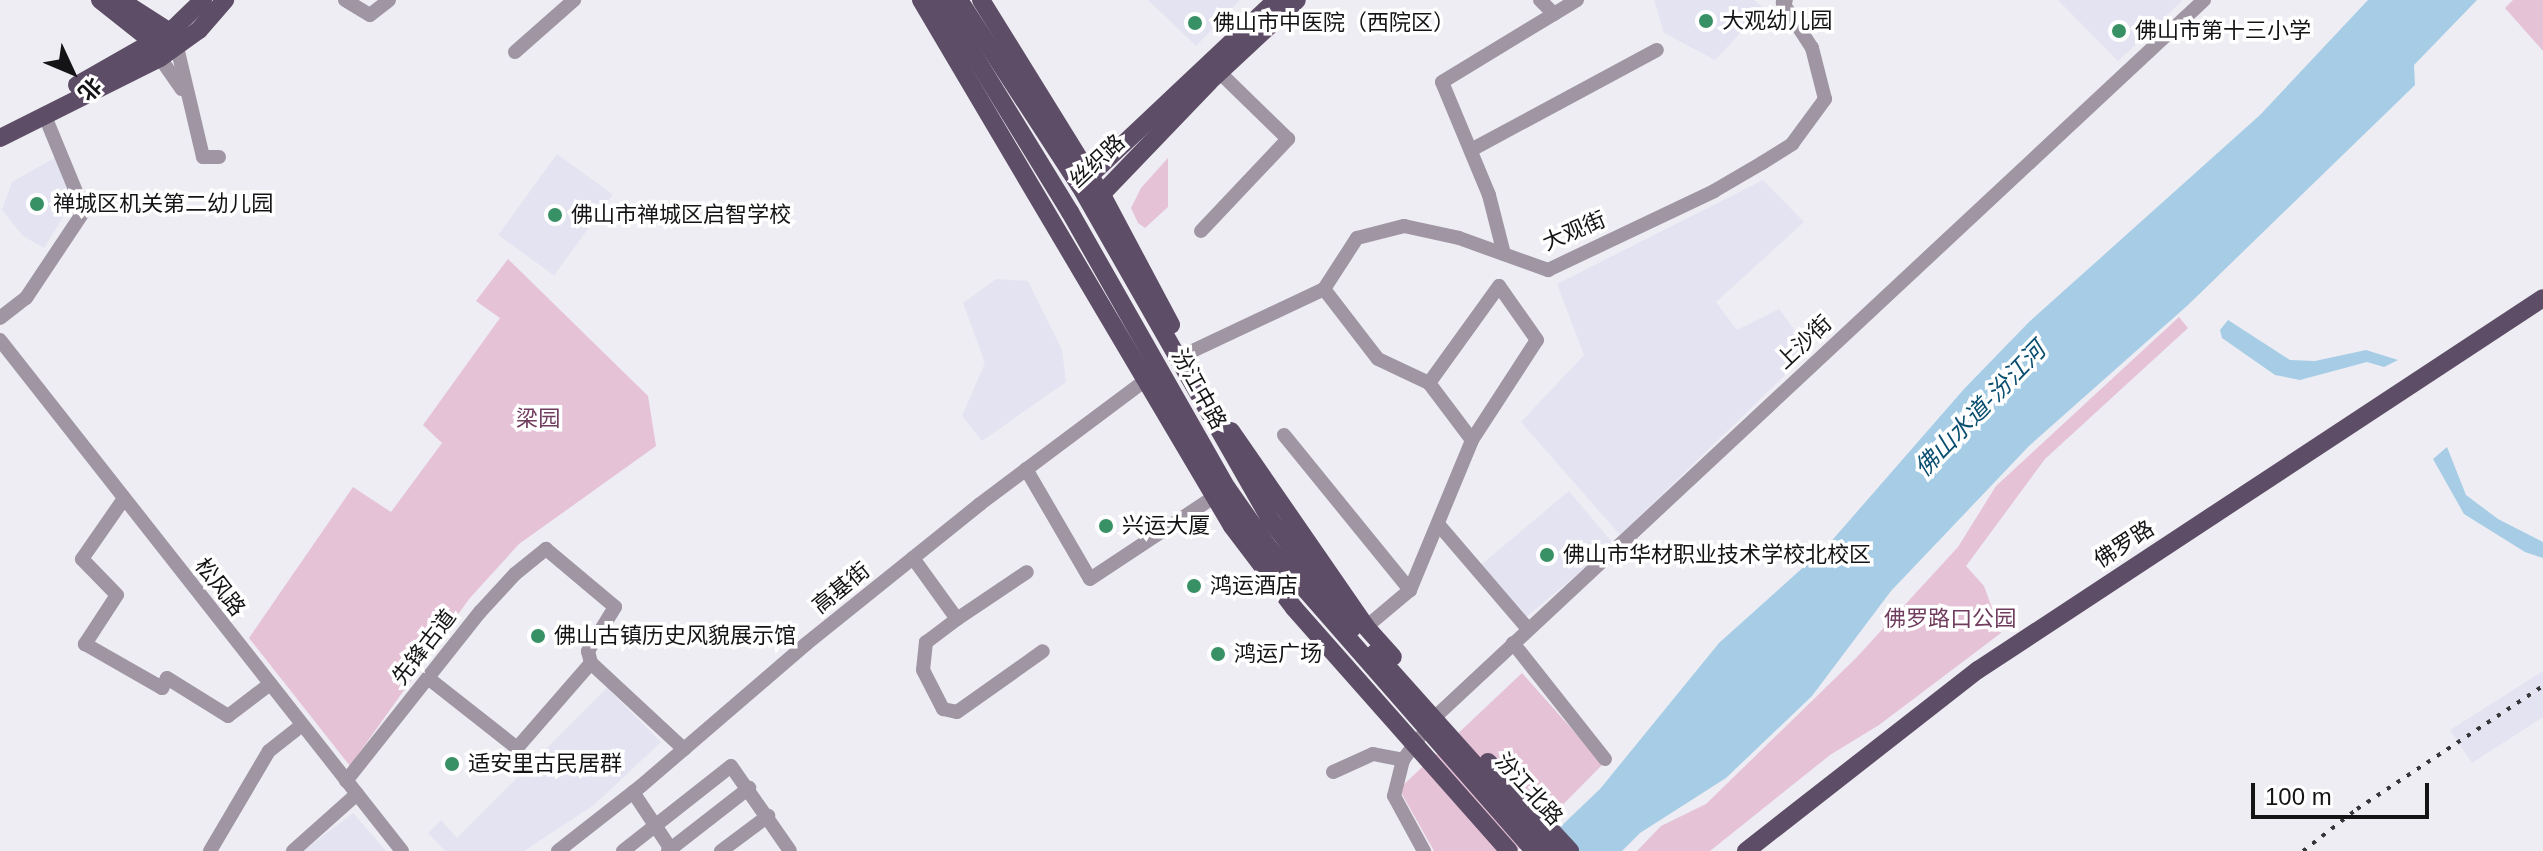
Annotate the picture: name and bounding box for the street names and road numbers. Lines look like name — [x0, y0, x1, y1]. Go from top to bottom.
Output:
street label: 丝织路 — [1064, 129, 1130, 193]
street label: 大观街 — [1538, 206, 1610, 256]
street label: 上沙街 — [1771, 310, 1837, 374]
street label: 汾江中路 — [1166, 344, 1232, 434]
street label: 佛罗路 — [2089, 515, 2159, 573]
street label: 松风路 — [189, 553, 251, 621]
street label: 高基街 — [807, 557, 875, 619]
street label: 先锋古道 — [387, 604, 461, 690]
street label: 汾江北路 — [1490, 747, 1568, 831]

